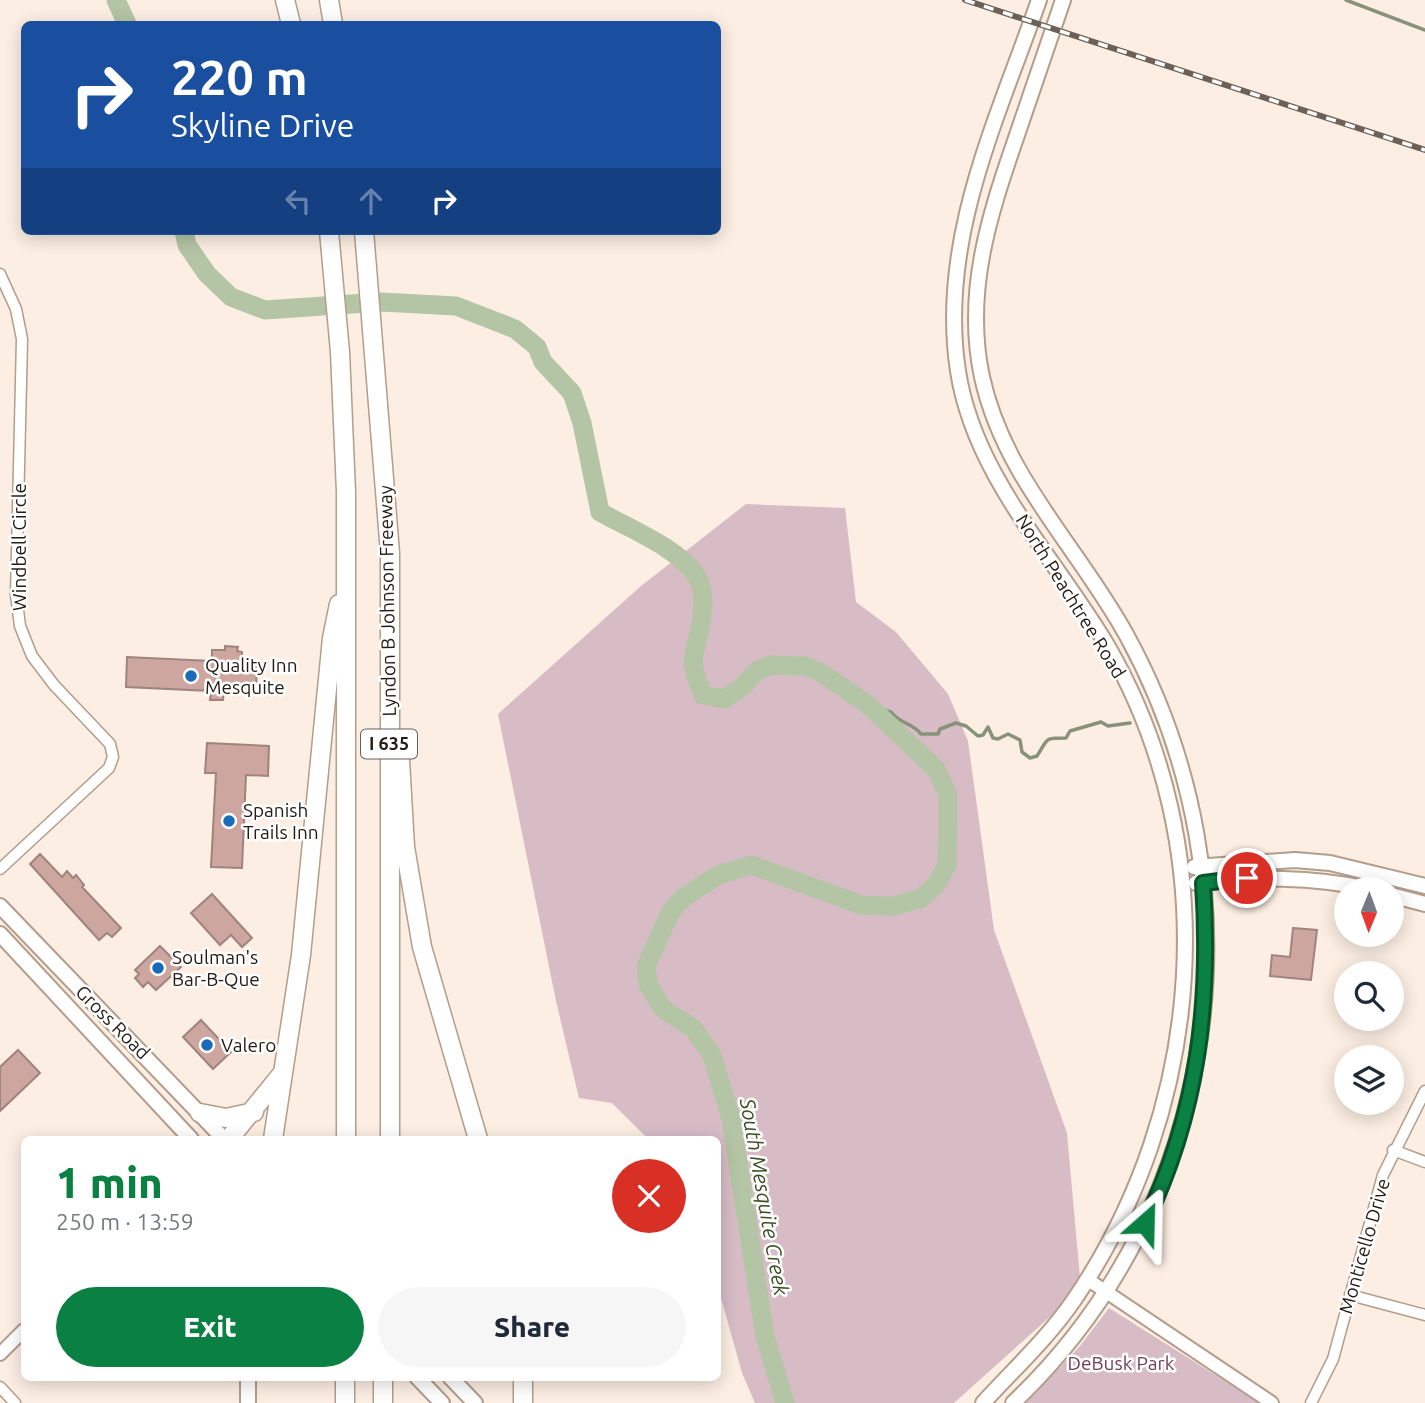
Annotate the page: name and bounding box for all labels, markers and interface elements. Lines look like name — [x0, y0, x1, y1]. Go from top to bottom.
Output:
icon: right — [56, 49, 147, 140]
text: 220 m — [171, 49, 308, 104]
text: Skyline Drive — [171, 107, 355, 143]
icon: left — [279, 182, 317, 220]
icon: ahead — [352, 182, 390, 220]
icon: right — [425, 182, 463, 220]
street label: Windbell Circle — [8, 483, 30, 611]
street label: Lyndon B Johnson Freeway — [374, 485, 400, 717]
street label: North Peachtree Road — [1012, 510, 1130, 682]
place label: Quality Inn Mesquite — [205, 654, 298, 698]
marker: Quality Inn Mesquite — [183, 668, 199, 684]
road number: I 635 — [361, 730, 417, 758]
place label: Spanish Trails Inn — [243, 799, 319, 843]
marker: Spanish Trails Inn — [221, 813, 237, 829]
pin — [1217, 848, 1277, 908]
icon: arrive — [1228, 859, 1266, 897]
north arrow — [1334, 877, 1404, 947]
map controls — [1334, 877, 1404, 1115]
place label: Soulman's Bar-B-Que — [172, 946, 260, 990]
marker: Soulman's Bar-B-Que — [150, 960, 166, 976]
button: search — [1334, 961, 1404, 1031]
street label: Gross Road — [71, 980, 155, 1064]
place label: Valero — [221, 1034, 276, 1056]
marker: Valero — [199, 1037, 215, 1053]
button: layers — [1334, 1045, 1404, 1115]
water label: South Mesquite Creek — [736, 1095, 794, 1298]
text: 1 min — [56, 1159, 163, 1206]
button: close — [612, 1159, 686, 1233]
street label: Monticello Drive — [1334, 1176, 1394, 1316]
position arrow — [1108, 1186, 1182, 1260]
text: 250 m · 13:59 — [56, 1209, 194, 1234]
button: Exit — [56, 1287, 364, 1367]
button: Share — [378, 1287, 686, 1367]
park label: DeBusk Park — [1068, 1352, 1175, 1374]

